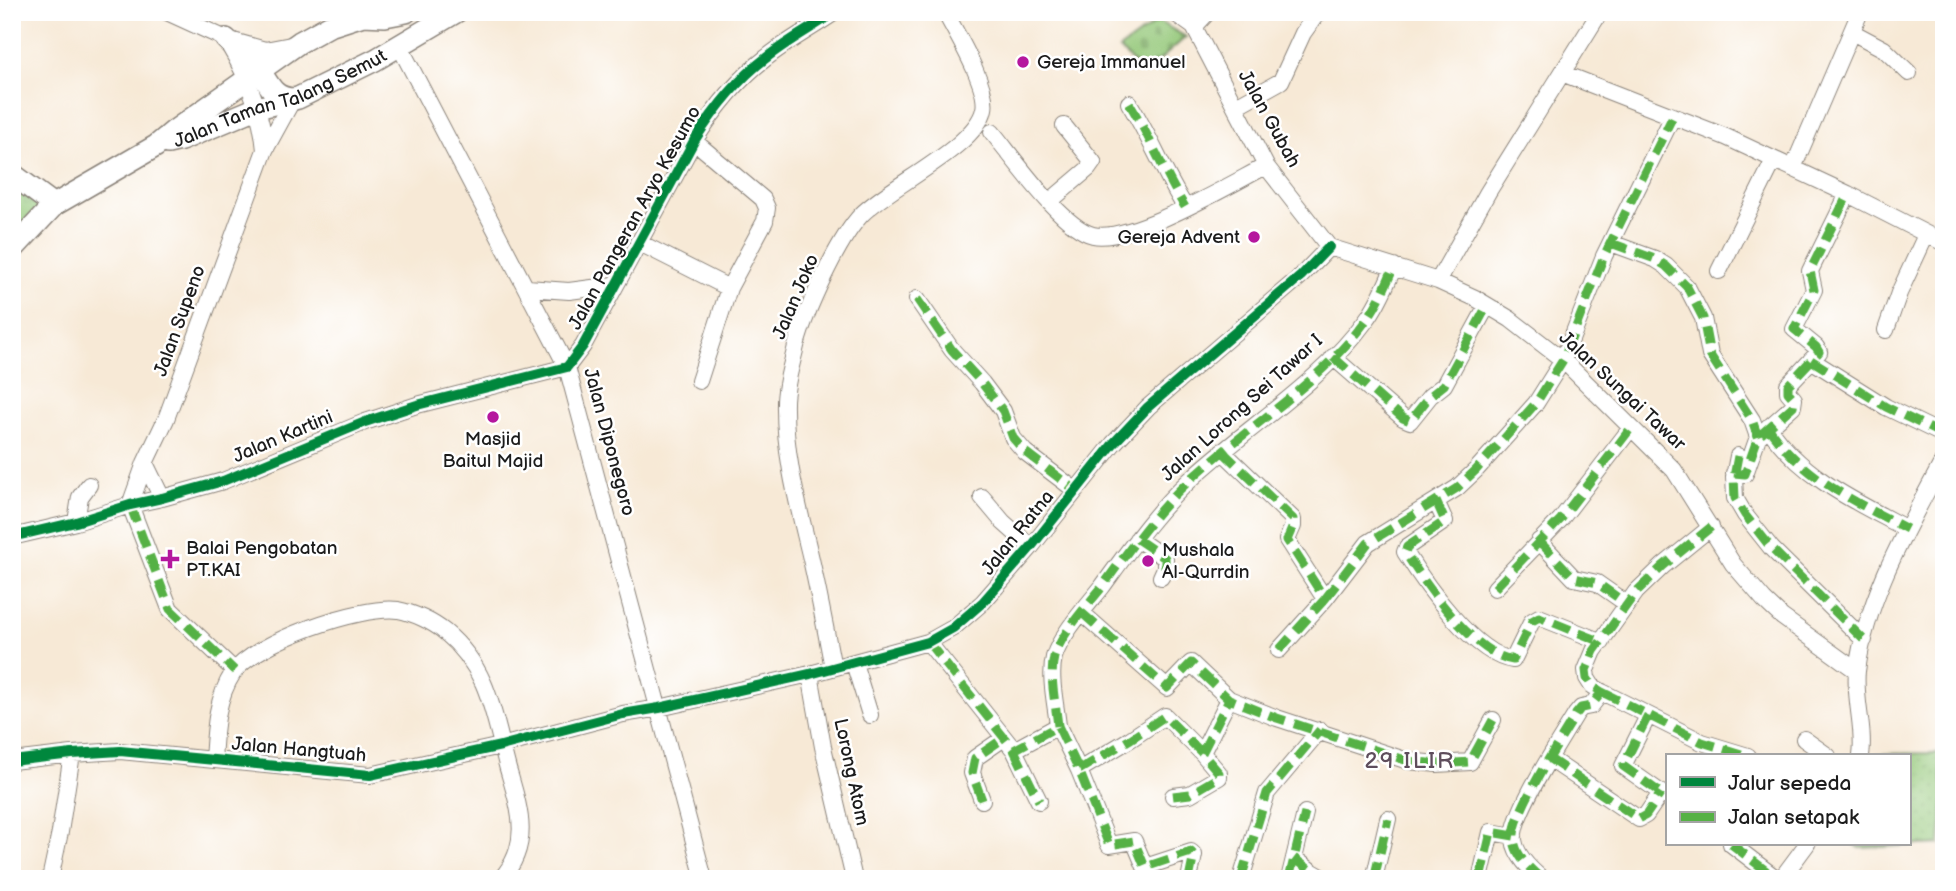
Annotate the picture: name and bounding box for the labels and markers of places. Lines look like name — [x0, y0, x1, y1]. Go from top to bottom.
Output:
place label: Gereja Immanuel — [1037, 51, 1185, 74]
marker: Gereja Immanuel — [1015, 54, 1031, 70]
place label: Gereja Advent — [1117, 226, 1240, 249]
marker: Gereja Advent — [1246, 229, 1262, 245]
marker: Masjid Baitul Majid — [485, 409, 501, 425]
place label: Masjid Baitul Majid — [443, 428, 543, 473]
place label: Balai Pengobatan PT.KAI — [186, 537, 337, 582]
place label: Mushala Al-Qurrdin — [1162, 539, 1250, 584]
marker: Balai Pengobatan PT.KAI — [160, 549, 180, 569]
marker: Mushala Al-Qurrdin — [1140, 553, 1156, 569]

